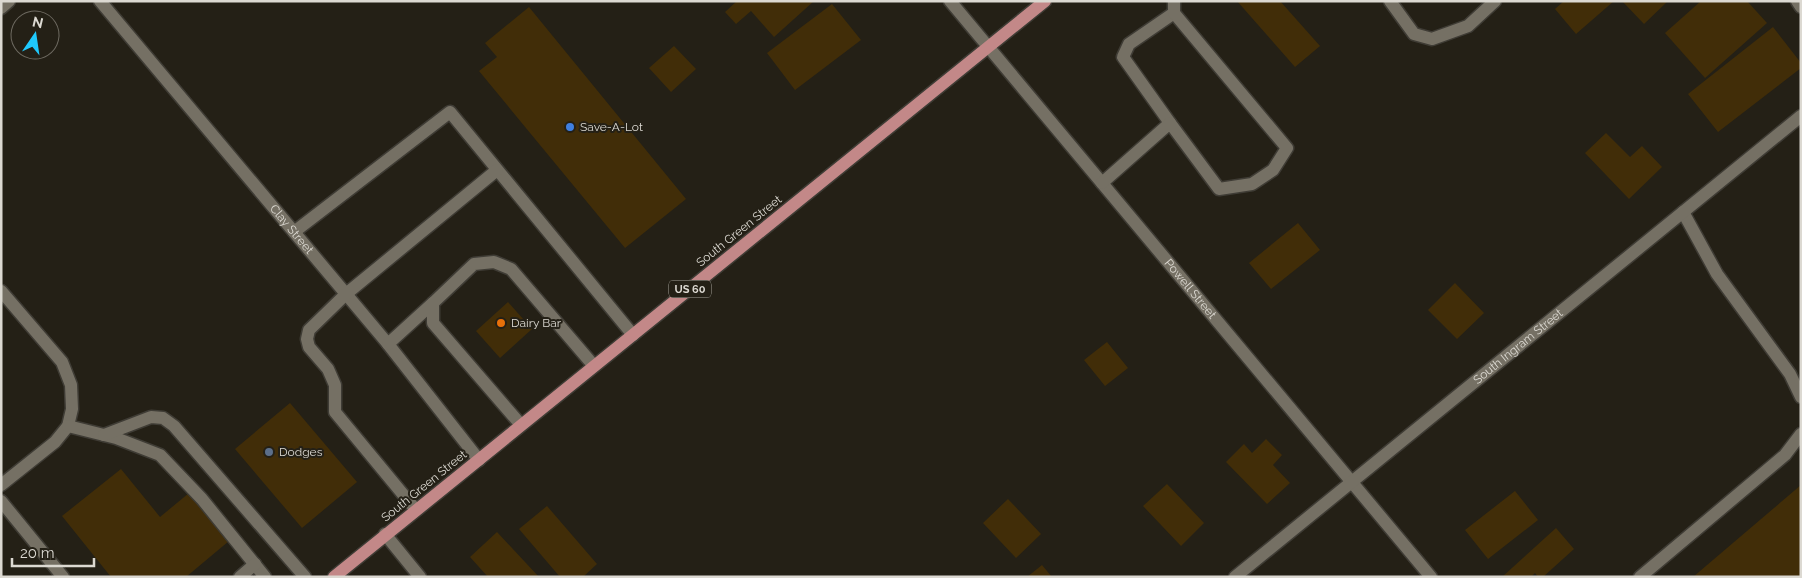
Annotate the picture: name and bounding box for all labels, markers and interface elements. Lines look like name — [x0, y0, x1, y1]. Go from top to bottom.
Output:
north arrow — [10, 10, 60, 60]
text: N — [31, 13, 45, 31]
place label: Save-A-Lot — [580, 120, 643, 134]
marker: Save-A-Lot — [564, 121, 576, 133]
street label: South Green Street — [694, 192, 784, 270]
street label: Clay Street — [267, 202, 316, 257]
street label: Powell Street — [1161, 256, 1219, 322]
road number: US 60 — [669, 280, 711, 298]
street label: South Ingram Street — [1470, 306, 1566, 387]
place label: Dairy Bar — [511, 316, 562, 330]
marker: Dairy Bar — [495, 317, 507, 329]
place label: Dodges — [279, 445, 323, 459]
marker: Dodges — [263, 446, 275, 458]
street label: South Green Street — [379, 447, 469, 525]
scale bar — [12, 536, 95, 568]
text: 20 m — [20, 544, 55, 562]

